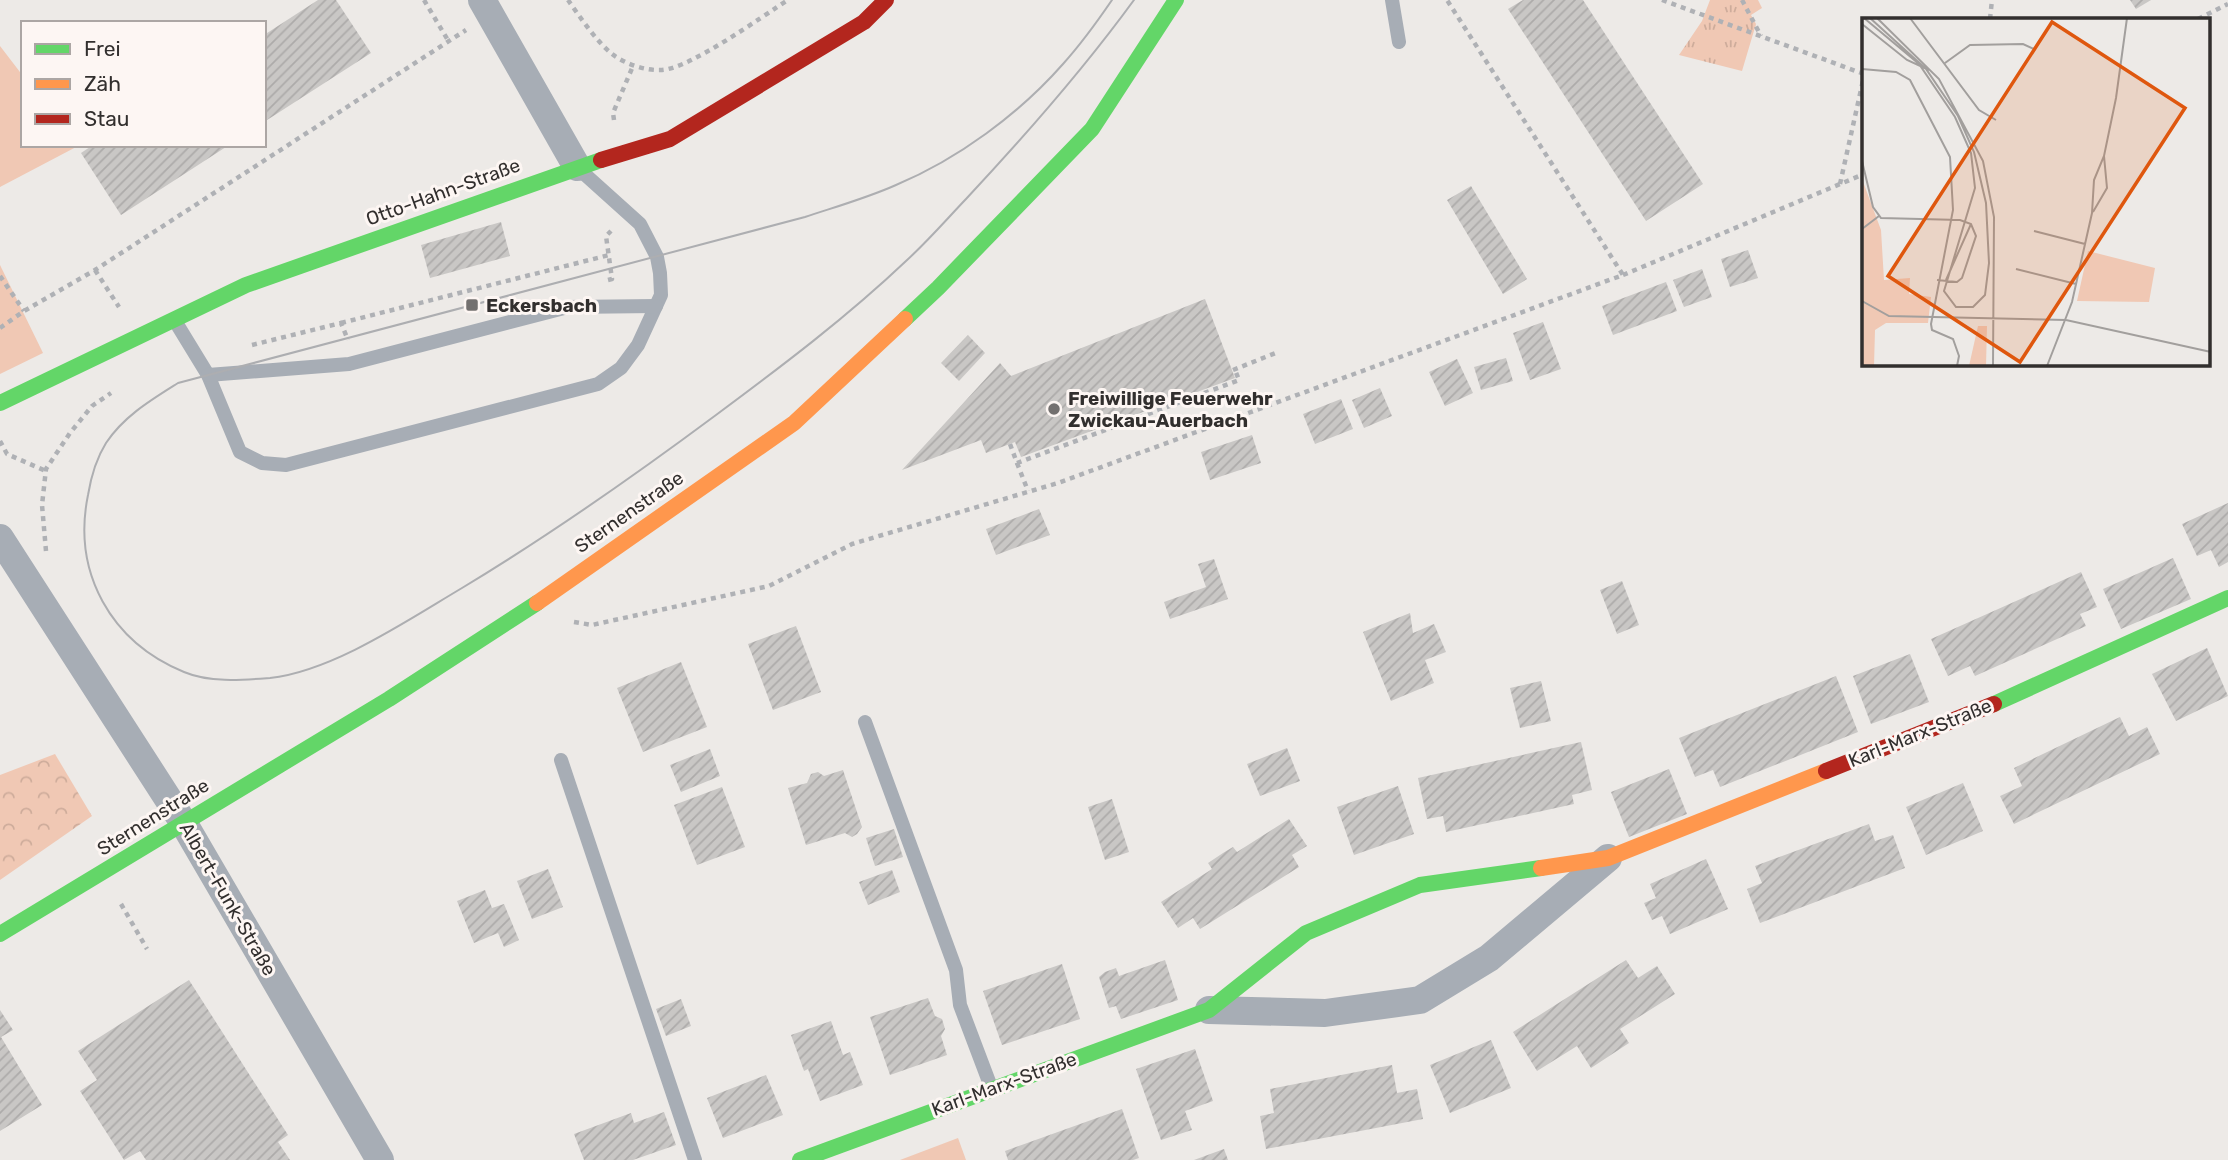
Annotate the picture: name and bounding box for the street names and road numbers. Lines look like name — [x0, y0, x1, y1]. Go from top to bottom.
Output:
street label: Otto-Hahn-Straße — [363, 153, 523, 231]
street label: Sternenstraße — [570, 466, 688, 558]
street label: Karl-Marx-Straße — [1845, 694, 1995, 772]
street label: Sternenstraße — [93, 774, 213, 860]
street label: Albert-Funk-Straße — [175, 818, 281, 980]
street label: Karl-Marx-Straße — [928, 1047, 1080, 1121]

